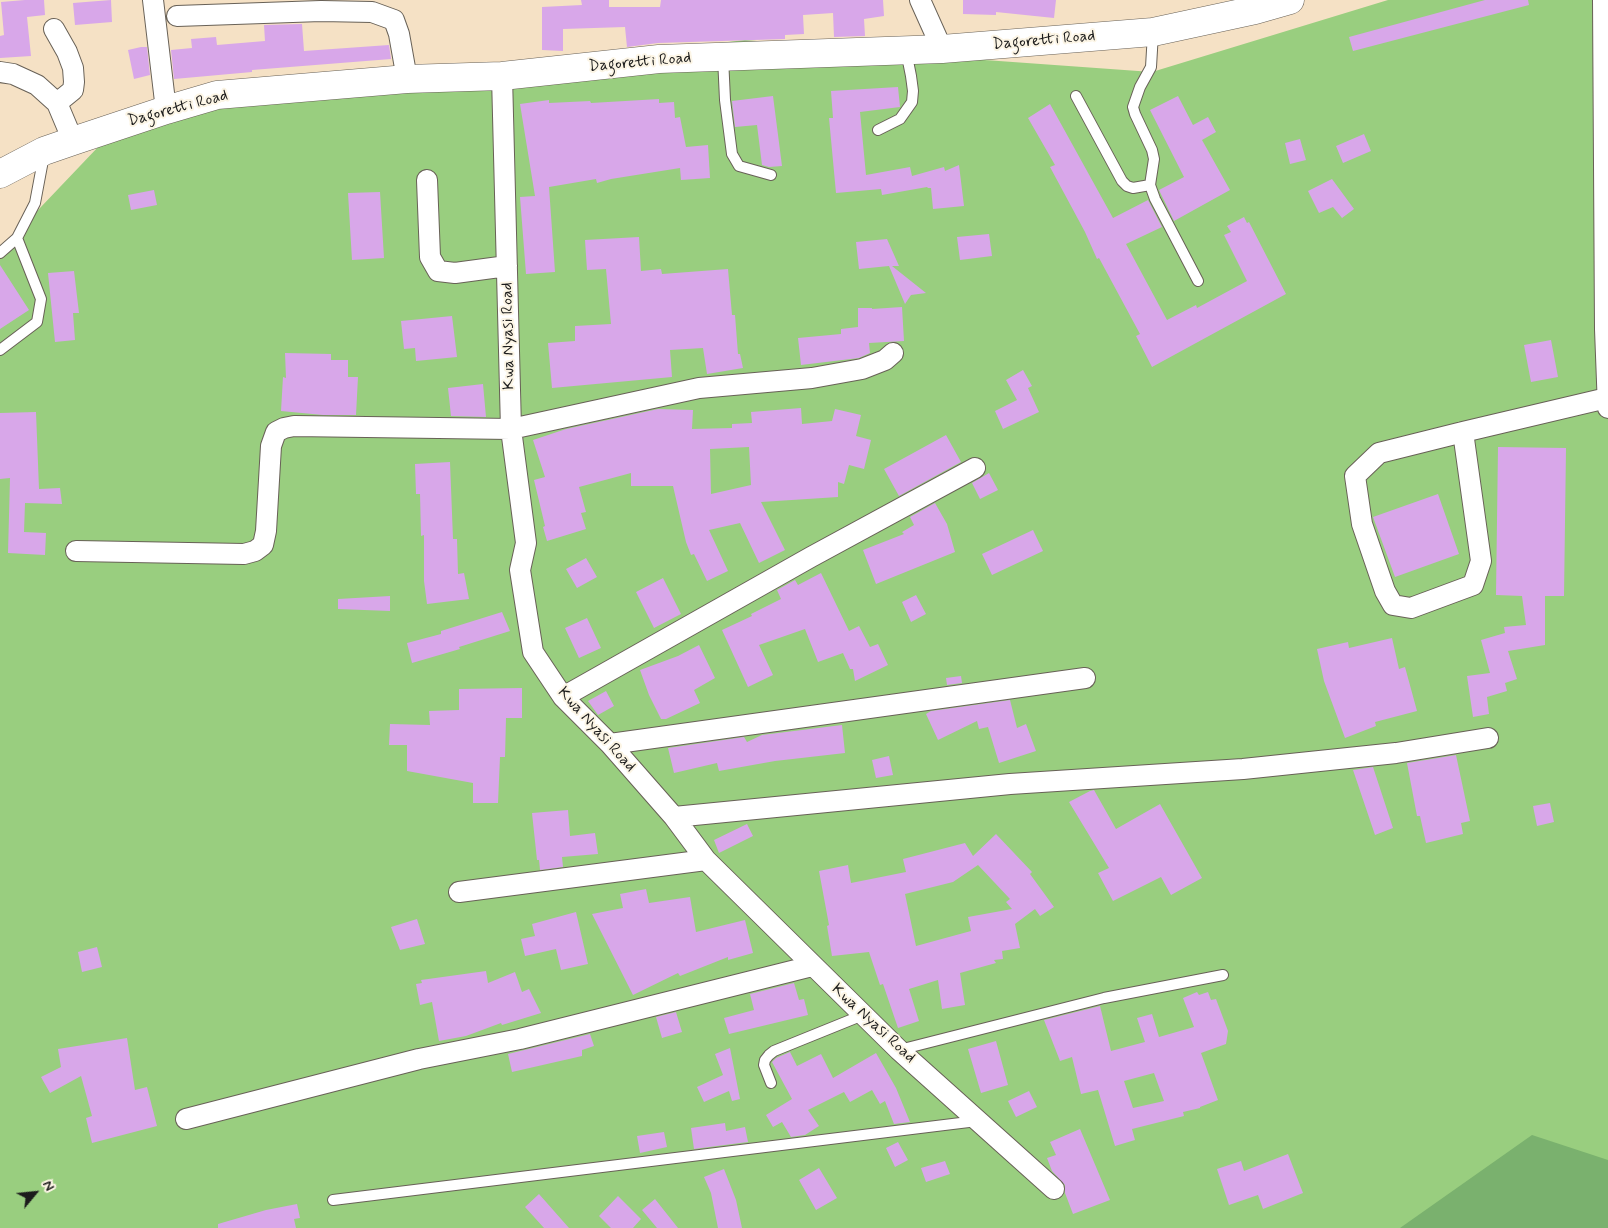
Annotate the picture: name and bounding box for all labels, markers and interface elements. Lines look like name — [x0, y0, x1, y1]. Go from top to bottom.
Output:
street label: Dagoretti Road — [992, 27, 1096, 55]
street label: Dagoretti Road — [588, 49, 692, 77]
street label: Dagoretti Road — [126, 86, 230, 132]
street label: Kwa Nyasi Road — [498, 282, 520, 390]
street label: Kwa Nyasi Road — [553, 684, 639, 776]
street label: Kwa Nyasi Road — [827, 980, 919, 1068]
north arrow — [10, 1168, 60, 1218]
text: N — [38, 1178, 58, 1194]

